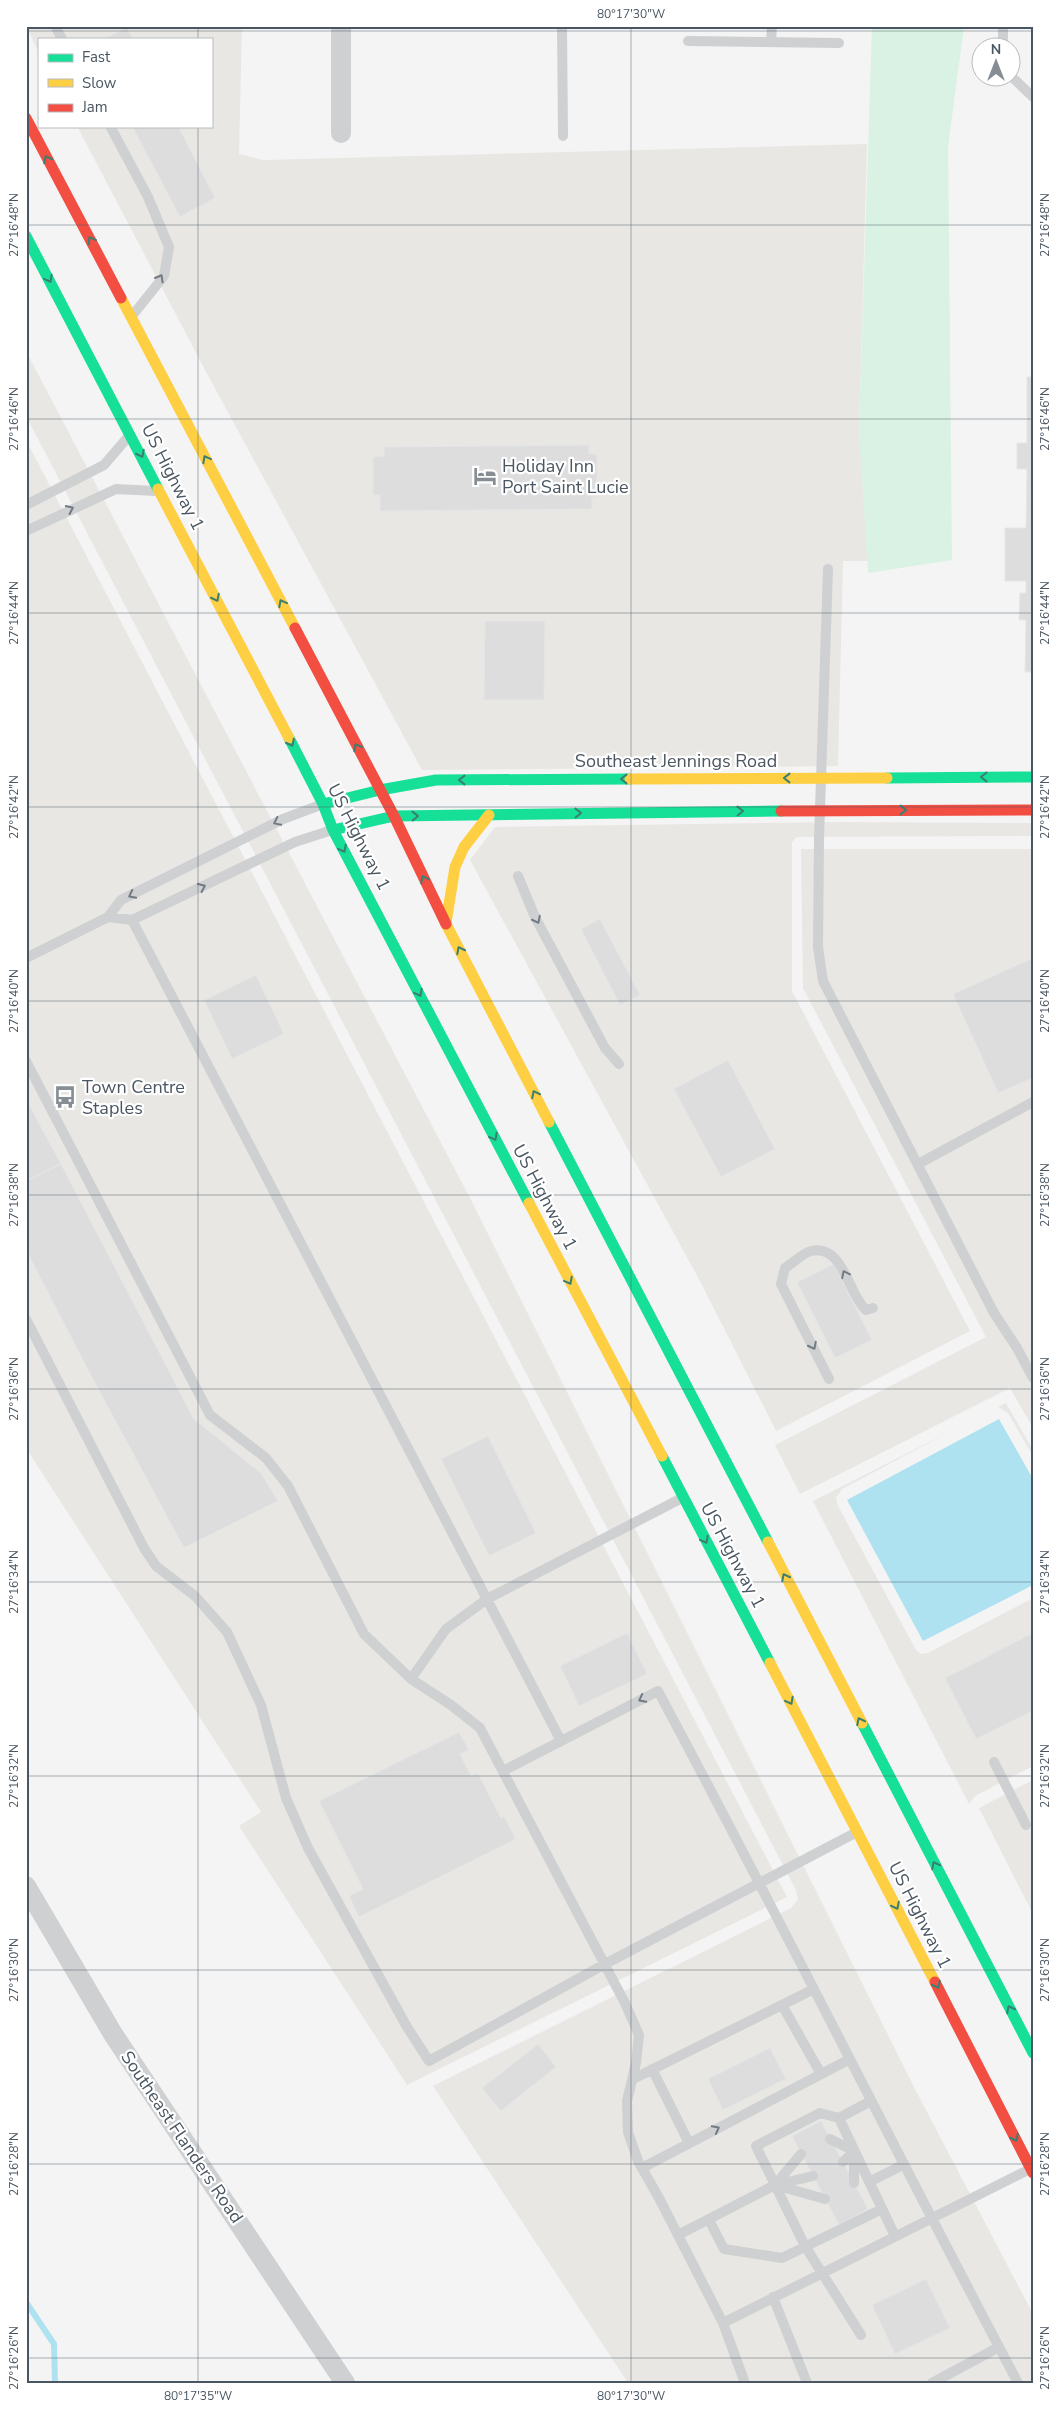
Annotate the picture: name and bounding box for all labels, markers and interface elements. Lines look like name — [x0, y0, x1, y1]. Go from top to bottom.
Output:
text: 80°17'30"W — [597, 6, 665, 22]
legend — [38, 38, 212, 128]
north arrow — [972, 38, 1022, 88]
text: N — [991, 40, 1001, 59]
text: Fast — [82, 47, 111, 67]
text: Slow — [82, 73, 117, 93]
text: Jam — [81, 97, 108, 117]
one-way arrow — [43, 155, 53, 164]
text: 27°16'48"N — [6, 193, 22, 257]
text: 27°16'48"N — [1037, 193, 1053, 257]
one-way arrow — [87, 236, 97, 245]
one-way arrow — [43, 274, 53, 283]
one-way arrow — [154, 274, 164, 283]
text: 27°16'46"N — [6, 387, 22, 451]
text: 27°16'46"N — [1037, 387, 1053, 451]
street label: US Highway 1 — [136, 420, 210, 534]
one-way arrow — [135, 449, 145, 458]
place label: Holiday Inn Port Saint Lucie — [502, 454, 629, 499]
one-way arrow — [202, 455, 212, 464]
hotel icon: Holiday Inn Port Saint Lucie — [472, 463, 498, 489]
one-way arrow — [65, 505, 74, 516]
text: 27°16'44"N — [6, 581, 22, 645]
text: 27°16'44"N — [1037, 581, 1053, 645]
one-way arrow — [210, 593, 220, 602]
one-way arrow — [278, 599, 288, 608]
one-way arrow — [285, 737, 295, 746]
one-way arrow — [353, 743, 363, 752]
street label: Southeast Jennings Road — [575, 749, 777, 773]
one-way arrow — [980, 772, 988, 782]
one-way arrow — [782, 773, 790, 783]
one-way arrow — [620, 774, 628, 784]
text: 27°16'42"N — [6, 775, 22, 839]
one-way arrow — [457, 775, 465, 785]
text: 27°16'42"N — [1037, 775, 1053, 839]
street label: US Highway 1 — [322, 780, 396, 894]
one-way arrow — [899, 805, 907, 815]
one-way arrow — [736, 806, 744, 816]
one-way arrow — [574, 808, 582, 818]
one-way arrow — [411, 810, 419, 821]
one-way arrow — [273, 815, 282, 826]
one-way arrow — [337, 843, 347, 852]
one-way arrow — [420, 875, 431, 884]
one-way arrow — [197, 882, 206, 893]
one-way arrow — [128, 889, 137, 899]
one-way arrow — [531, 915, 541, 924]
one-way arrow — [456, 946, 466, 955]
text: 27°16'40"N — [6, 969, 22, 1033]
text: 27°16'40"N — [1037, 969, 1053, 1033]
one-way arrow — [413, 987, 423, 996]
place label: Town Centre Staples — [82, 1075, 185, 1120]
bus stop icon: Town Centre Staples — [52, 1084, 78, 1110]
one-way arrow — [531, 1090, 541, 1099]
one-way arrow — [488, 1131, 498, 1140]
street label: US Highway 1 — [507, 1140, 583, 1254]
text: 27°16'38"N — [6, 1163, 22, 1227]
text: 27°16'38"N — [1037, 1163, 1053, 1227]
one-way arrow — [841, 1270, 851, 1279]
one-way arrow — [563, 1275, 573, 1284]
one-way arrow — [807, 1341, 817, 1350]
text: 27°16'36"N — [6, 1357, 22, 1421]
text: 27°16'36"N — [1037, 1357, 1053, 1421]
street label: US Highway 1 — [695, 1498, 771, 1612]
one-way arrow — [699, 1535, 709, 1544]
text: 27°16'34"N — [6, 1550, 22, 1614]
text: 27°16'34"N — [1037, 1550, 1053, 1614]
one-way arrow — [781, 1573, 791, 1582]
one-way arrow — [639, 1693, 648, 1703]
one-way arrow — [784, 1696, 794, 1705]
one-way arrow — [856, 1717, 866, 1726]
text: 27°16'32"N — [6, 1744, 22, 1808]
text: 27°16'32"N — [1037, 1744, 1053, 1808]
street label: US Highway 1 — [883, 1858, 957, 1972]
one-way arrow — [931, 1861, 941, 1870]
one-way arrow — [890, 1901, 900, 1910]
text: 27°16'30"N — [6, 1938, 22, 2002]
text: 27°16'30"N — [1037, 1938, 1053, 2002]
one-way arrow — [931, 1980, 941, 1989]
one-way arrow — [1006, 2006, 1016, 2015]
street label: Southeast Flanders Road — [115, 2046, 249, 2228]
one-way arrow — [711, 2125, 720, 2135]
text: 27°16'28"N — [6, 2132, 22, 2196]
one-way arrow — [1009, 2132, 1019, 2141]
text: 27°16'28"N — [1037, 2132, 1053, 2196]
text: 27°16'26"N — [6, 2326, 22, 2390]
text: 27°16'26"N — [1037, 2326, 1053, 2390]
text: 80°17'35"W — [164, 2388, 232, 2404]
text: 80°17'30"W — [597, 2388, 665, 2404]

